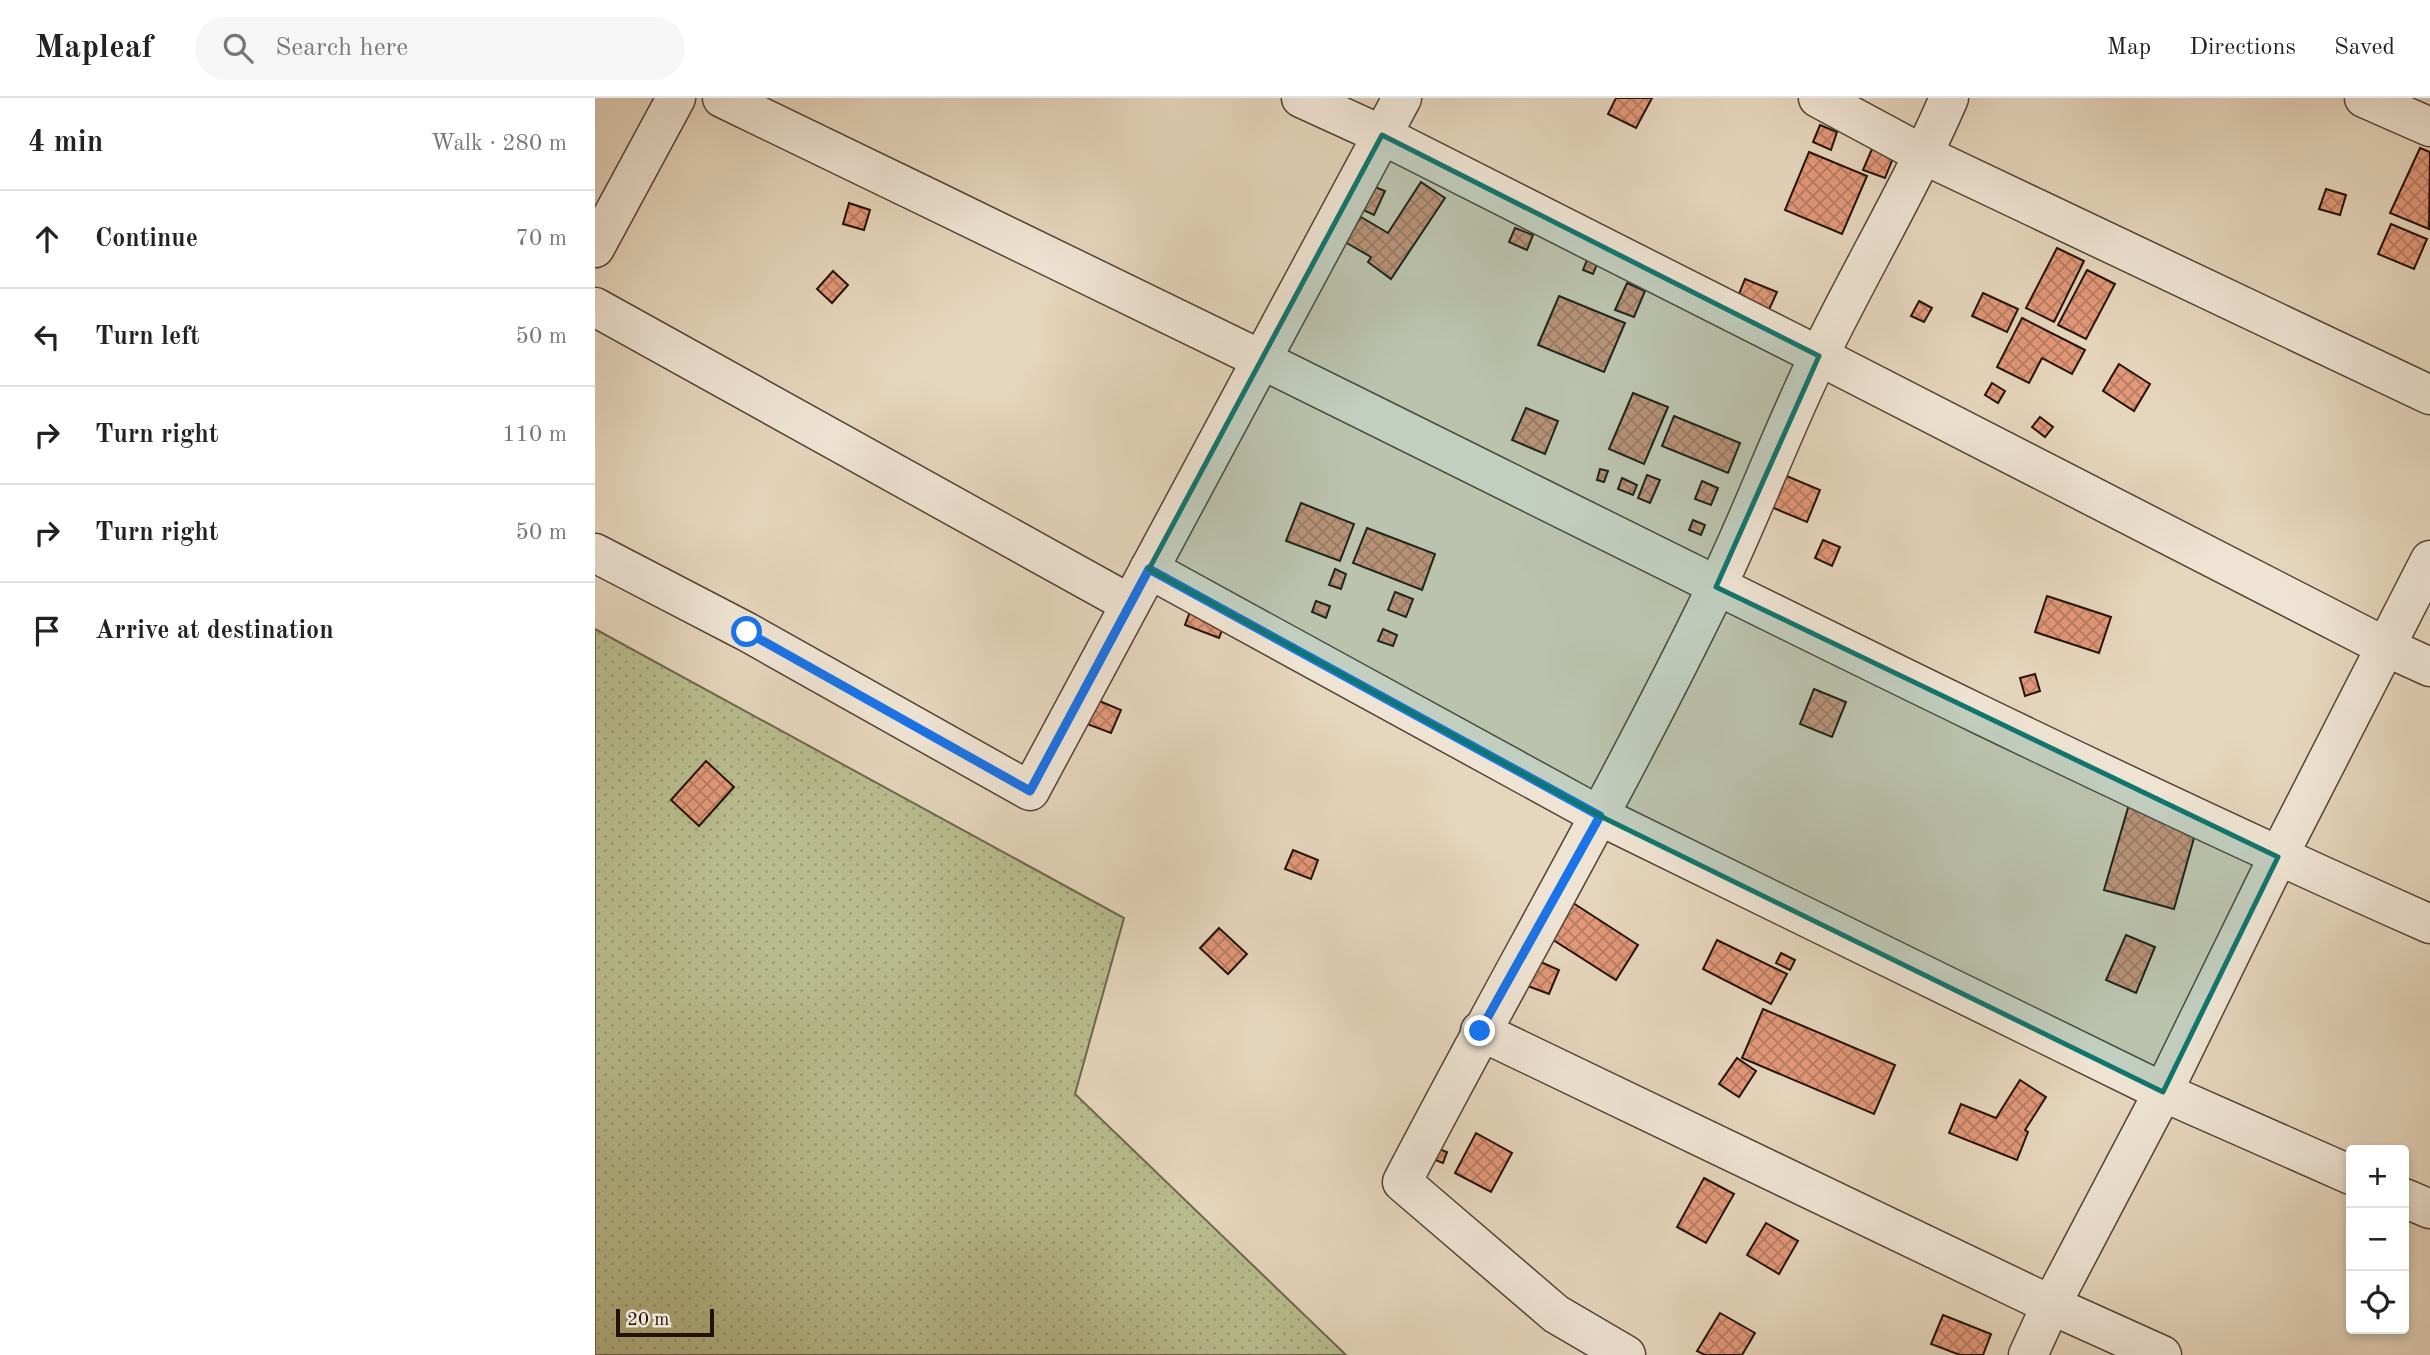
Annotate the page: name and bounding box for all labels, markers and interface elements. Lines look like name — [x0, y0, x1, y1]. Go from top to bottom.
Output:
search box — [195, 17, 685, 80]
icon: search — [219, 29, 257, 67]
text: Mapleaf — [35, 32, 153, 65]
text: Search here — [275, 35, 408, 61]
text: Map — [2107, 36, 2151, 60]
text: Directions — [2189, 36, 2296, 60]
text: Saved — [2334, 36, 2395, 60]
text: 4 min — [28, 128, 103, 158]
text: Walk · 280 m — [431, 132, 567, 155]
icon: ahead — [28, 220, 66, 258]
text: Continue — [95, 226, 198, 252]
text: 70 m — [516, 227, 567, 250]
icon: left — [28, 318, 66, 356]
text: Turn left — [95, 324, 200, 350]
text: 50 m — [516, 325, 567, 348]
icon: right — [28, 416, 66, 454]
text: Turn right — [95, 422, 218, 448]
text: 110 m — [502, 423, 567, 446]
icon: right — [28, 514, 66, 552]
text: Turn right — [95, 520, 218, 546]
text: 50 m — [516, 521, 567, 544]
icon: arrive — [28, 612, 66, 650]
route start — [731, 616, 762, 647]
text: Arrive at destination — [95, 618, 334, 644]
route end — [1464, 1015, 1495, 1046]
map controls — [2346, 1145, 2409, 1334]
button: + — [2346, 1145, 2409, 1208]
button: − — [2346, 1208, 2409, 1271]
button: locate — [2346, 1271, 2409, 1334]
scale bar — [616, 1306, 714, 1338]
text: 20 m — [627, 1311, 669, 1330]

